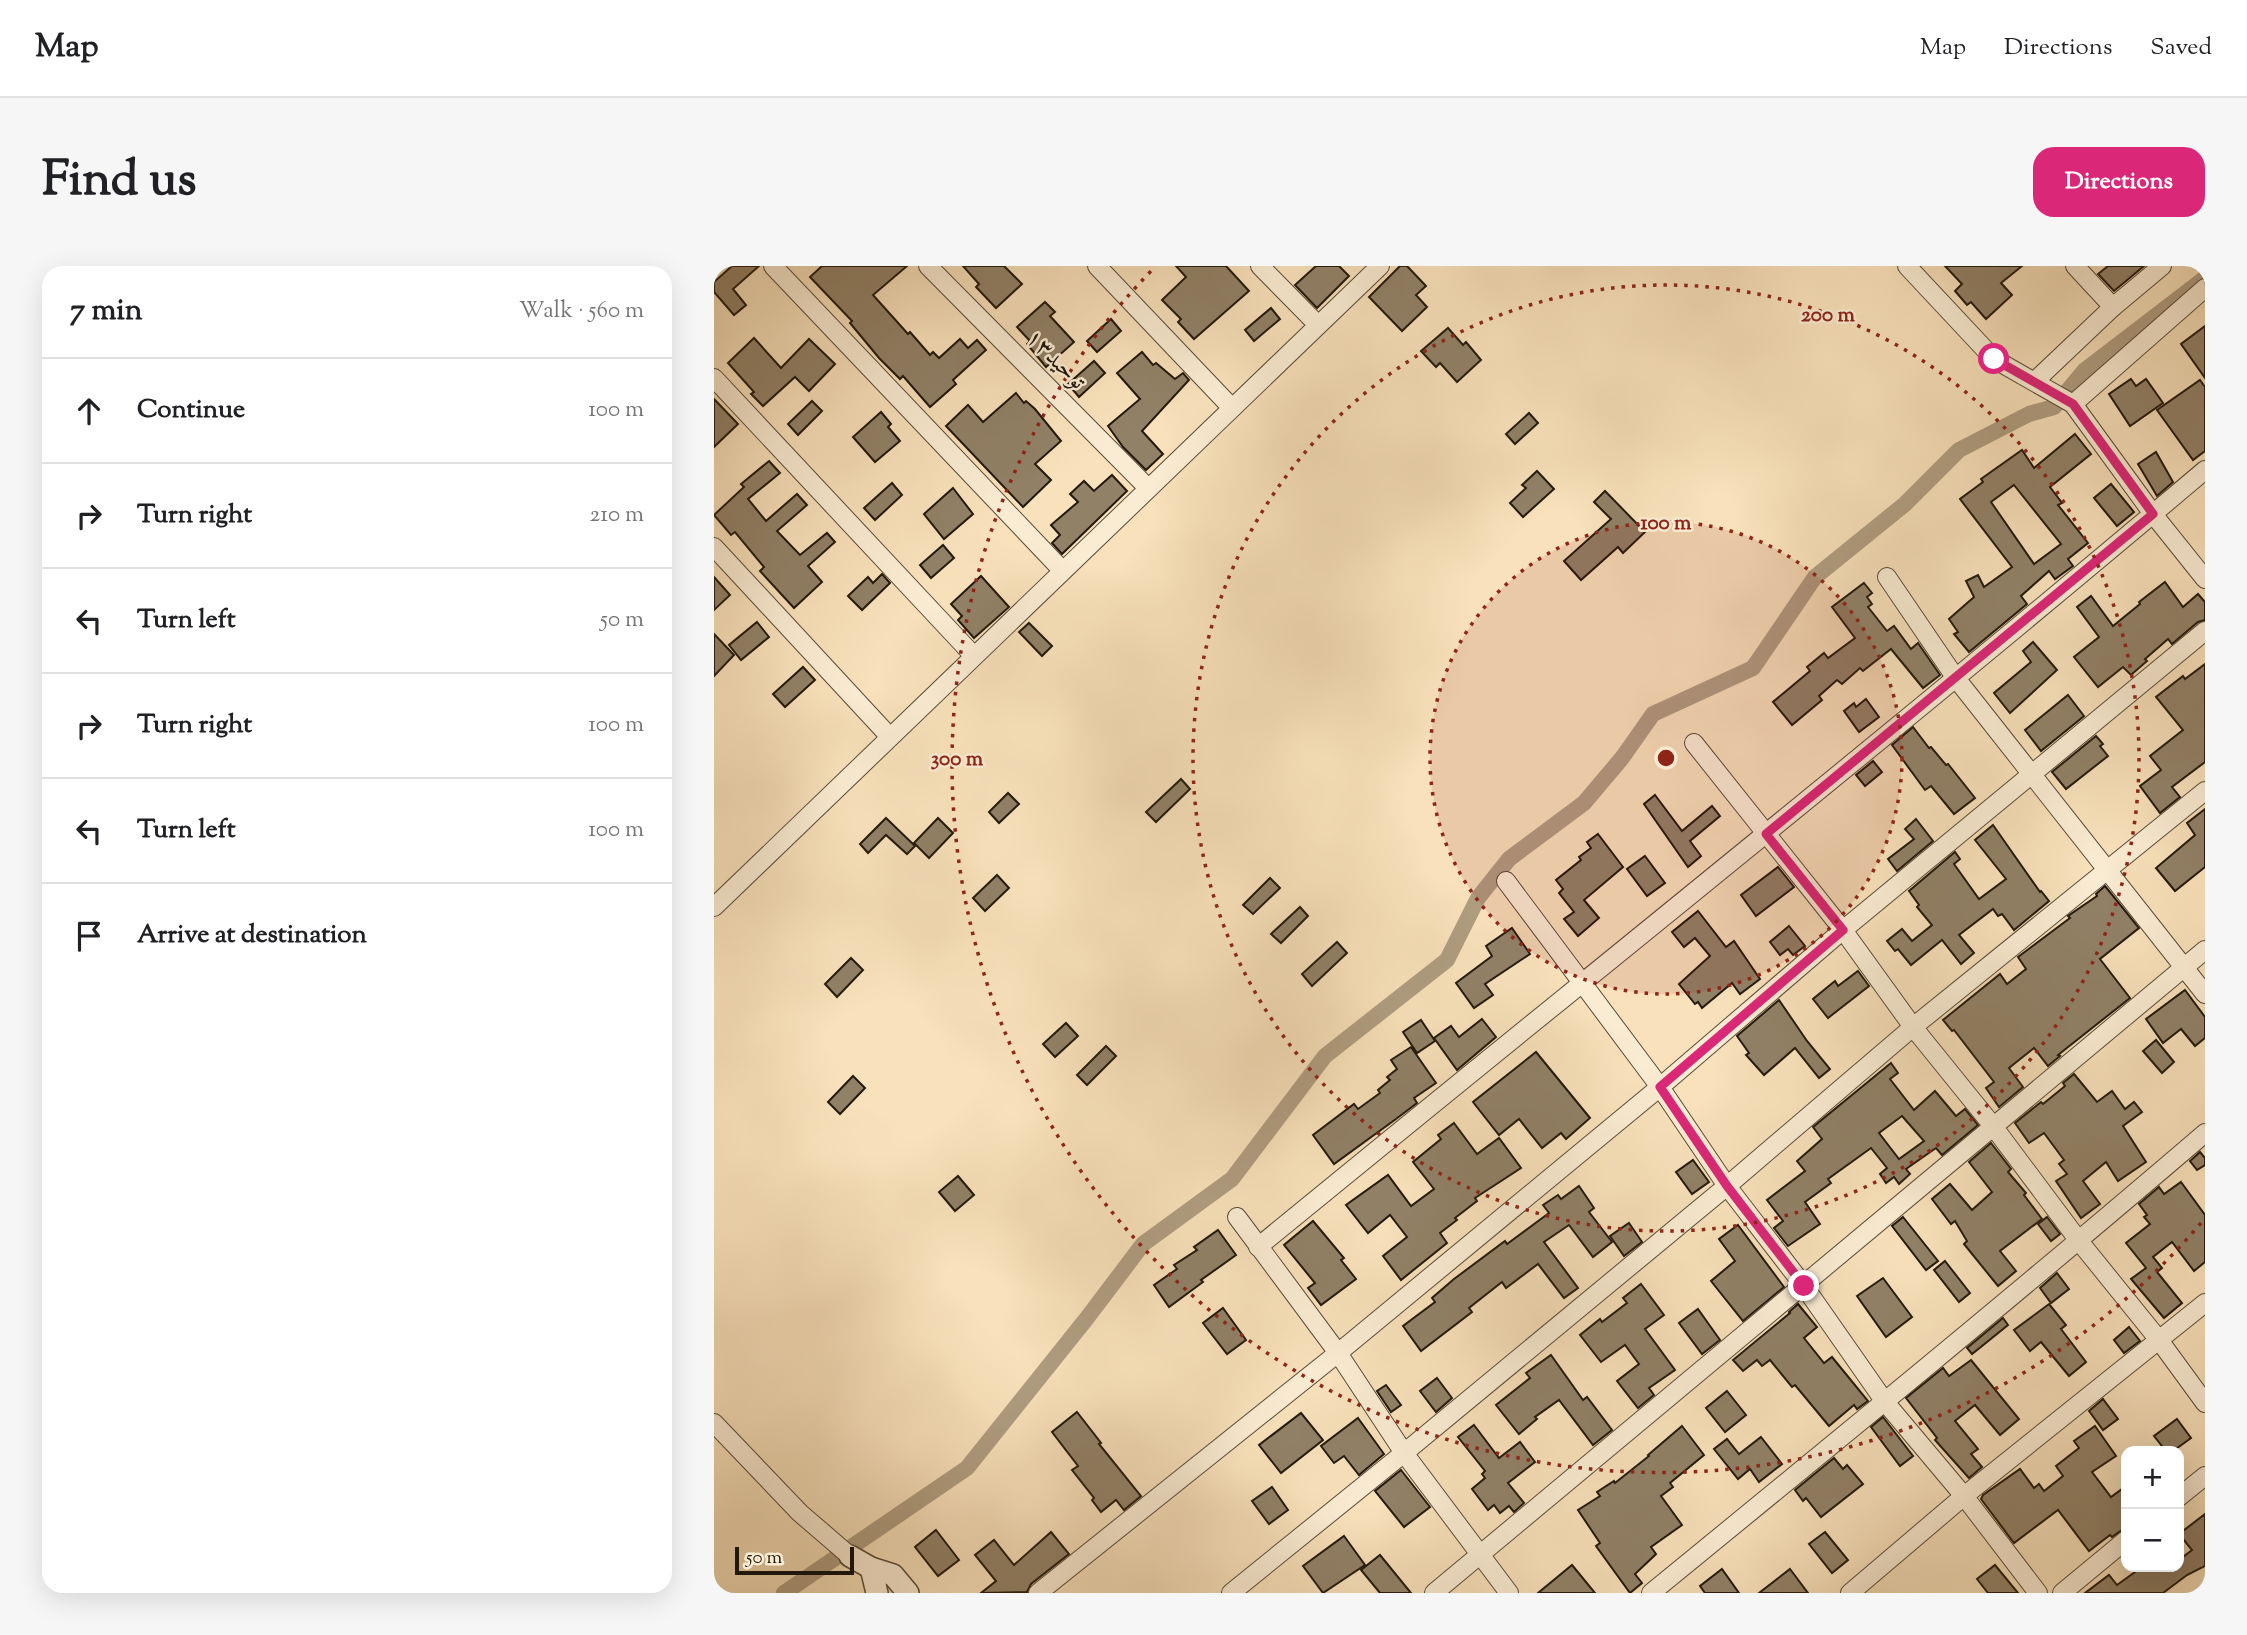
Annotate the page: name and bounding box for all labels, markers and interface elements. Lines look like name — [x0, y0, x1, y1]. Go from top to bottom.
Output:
text: Map — [35, 24, 99, 72]
text: Map — [1920, 31, 1966, 65]
text: Directions — [2004, 31, 2112, 65]
text: Saved — [2150, 31, 2212, 65]
text: Find us — [42, 147, 196, 217]
button: Directions — [2033, 147, 2205, 217]
text: 7 min — [70, 290, 142, 333]
text: Walk · 560 m — [519, 295, 644, 328]
text: 200 m — [1801, 301, 1856, 331]
street label: توحید۱۳ — [1017, 322, 1093, 398]
route start — [1978, 343, 2009, 374]
icon: ahead — [70, 392, 108, 430]
text: Continue — [137, 392, 245, 429]
text: 100 m — [588, 394, 644, 427]
icon: right — [70, 497, 108, 535]
text: Turn right — [137, 497, 252, 534]
text: 210 m — [590, 499, 644, 532]
text: 100 m — [1641, 509, 1692, 539]
icon: left — [70, 602, 108, 640]
text: Turn left — [137, 602, 236, 639]
text: 50 m — [600, 604, 644, 637]
icon: right — [70, 707, 108, 745]
text: Turn right — [137, 707, 252, 744]
text: 100 m — [588, 709, 644, 742]
text: 300 m — [931, 745, 984, 775]
centre of rings — [1654, 746, 1678, 770]
icon: left — [70, 812, 108, 850]
text: Turn left — [137, 812, 236, 849]
text: 100 m — [588, 814, 644, 847]
icon: arrive — [70, 917, 108, 955]
text: Arrive at destination — [137, 917, 367, 954]
route end — [1788, 1270, 1819, 1301]
map controls — [2121, 1446, 2184, 1572]
button: + — [2121, 1446, 2184, 1509]
button: − — [2121, 1509, 2184, 1572]
scale bar — [735, 1544, 854, 1576]
text: 50 m — [746, 1545, 782, 1572]

